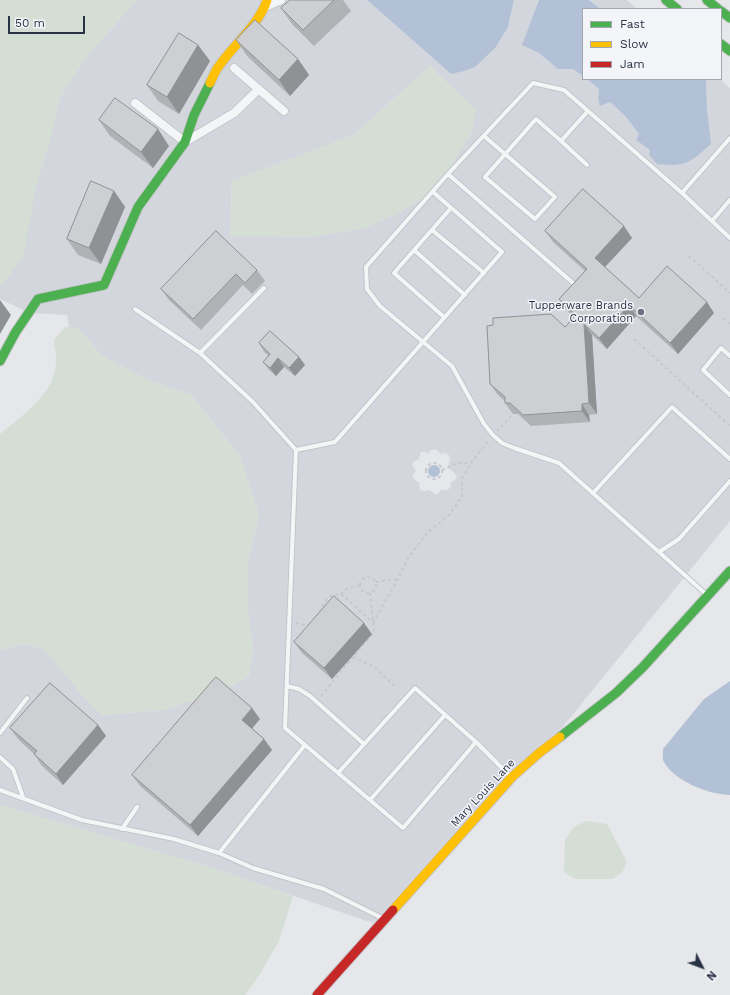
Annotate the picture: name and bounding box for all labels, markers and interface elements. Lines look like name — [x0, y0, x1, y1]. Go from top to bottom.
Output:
scale bar — [10, 8, 87, 34]
legend — [582, 8, 722, 80]
text: 50 m — [15, 16, 45, 30]
text: Fast — [620, 17, 645, 31]
text: Slow — [620, 37, 648, 51]
text: Jam — [620, 57, 645, 71]
place label: Tupperware Brands Corporation — [529, 299, 633, 325]
marker: Tupperware Brands Corporation — [636, 307, 646, 317]
street label: Mary Louis Lane — [448, 756, 518, 830]
north arrow — [682, 947, 722, 987]
text: N — [704, 968, 719, 983]

